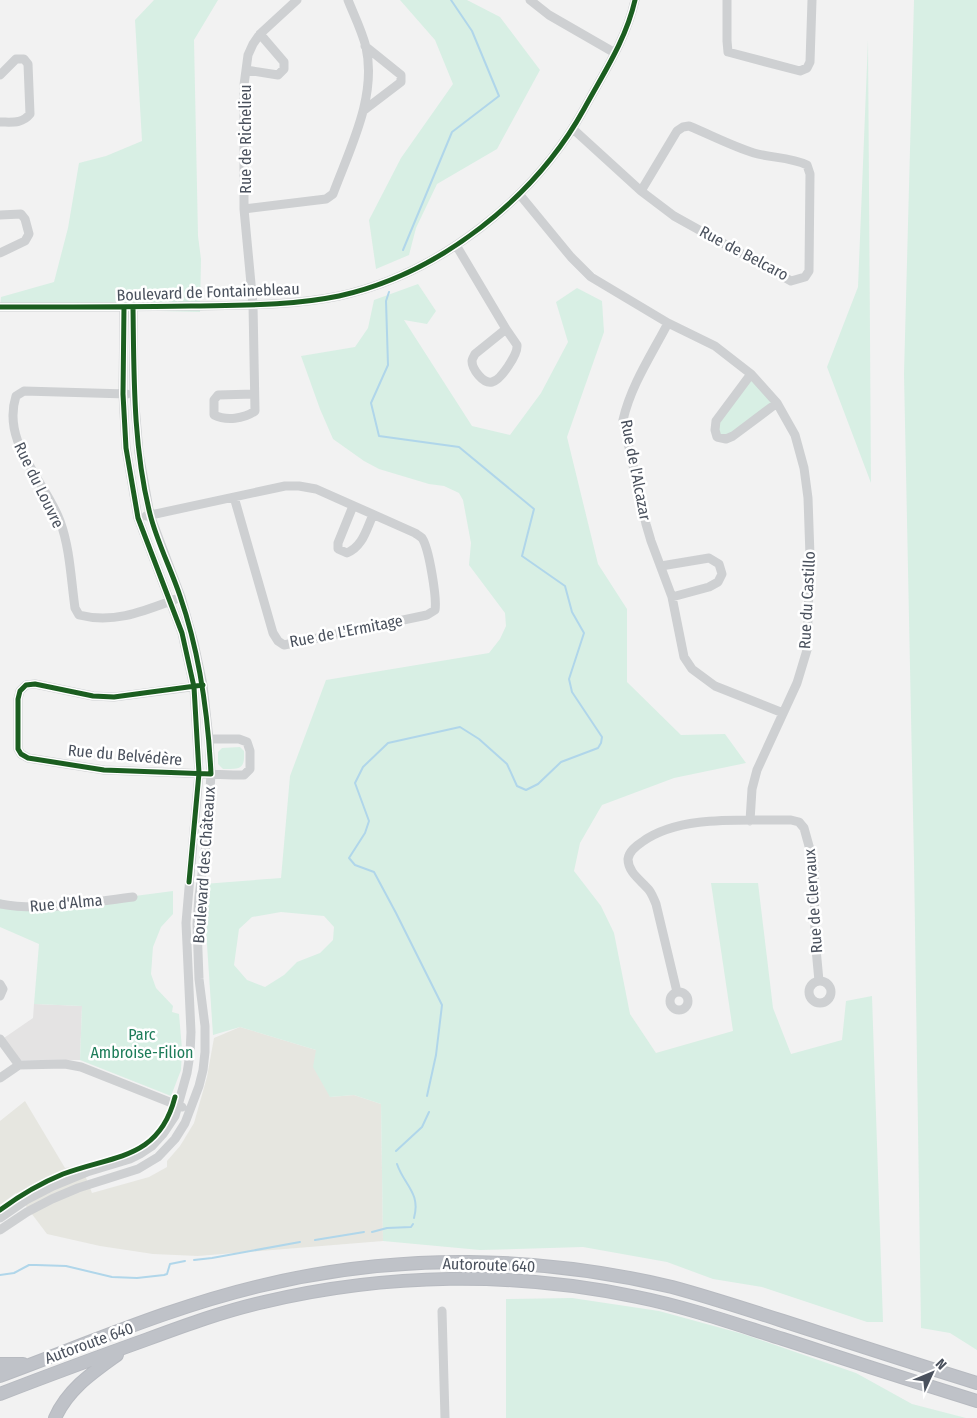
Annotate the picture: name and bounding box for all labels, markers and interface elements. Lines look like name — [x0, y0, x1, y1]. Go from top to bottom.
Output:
street label: Rue de Richelieu — [236, 84, 255, 194]
street label: Rue de Belcaro — [696, 222, 792, 284]
street label: Boulevard de Fontainebleau — [116, 279, 300, 305]
street label: Rue de l'Alcazar — [617, 418, 655, 522]
street label: Rue du Louvre — [10, 439, 68, 531]
street label: Rue du Castillo — [795, 551, 819, 649]
street label: Rue de L'Ermitage — [288, 611, 404, 651]
street label: Rue du Belvédère — [67, 741, 183, 769]
street label: Boulevard des Châteaux — [189, 786, 219, 944]
street label: Rue de Clervaux — [800, 848, 826, 954]
street label: Rue d'Alma — [29, 890, 103, 916]
park label: Parc Ambroise-Filion — [90, 1025, 194, 1062]
street label: Autoroute 640 — [442, 1254, 536, 1276]
street label: Autoroute 640 — [42, 1318, 136, 1368]
north arrow — [907, 1348, 957, 1398]
text: N — [932, 1355, 950, 1373]

